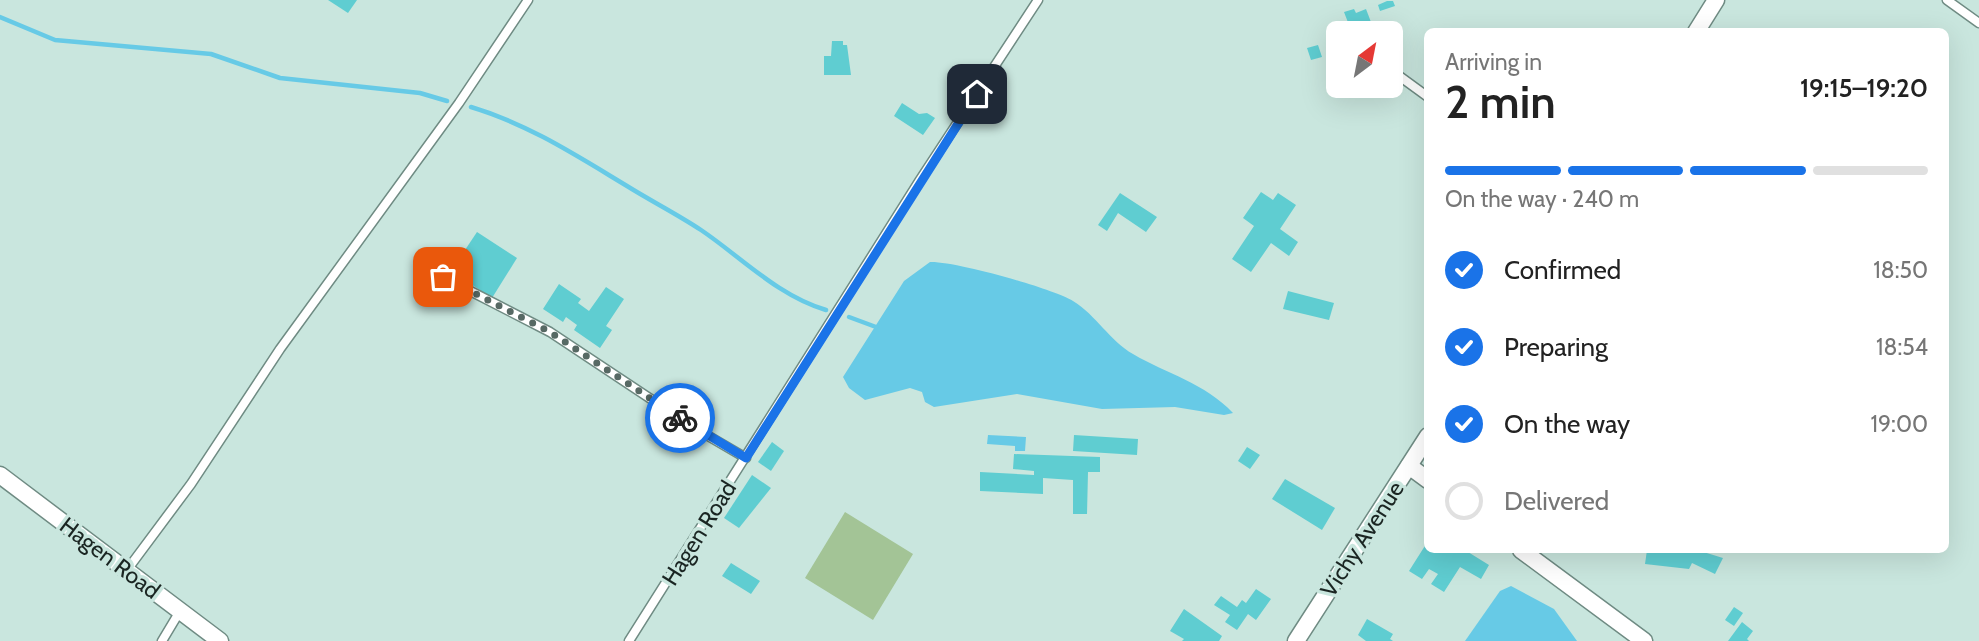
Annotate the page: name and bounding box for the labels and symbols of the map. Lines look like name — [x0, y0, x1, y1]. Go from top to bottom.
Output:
north arrow — [1326, 21, 1404, 98]
pin — [947, 64, 1007, 124]
pin — [413, 247, 473, 307]
courier — [645, 383, 715, 453]
street label: Hagen Road — [656, 475, 742, 591]
street label: Vichy Avenue — [1314, 476, 1410, 602]
street label: Hagen Road — [54, 511, 166, 605]

